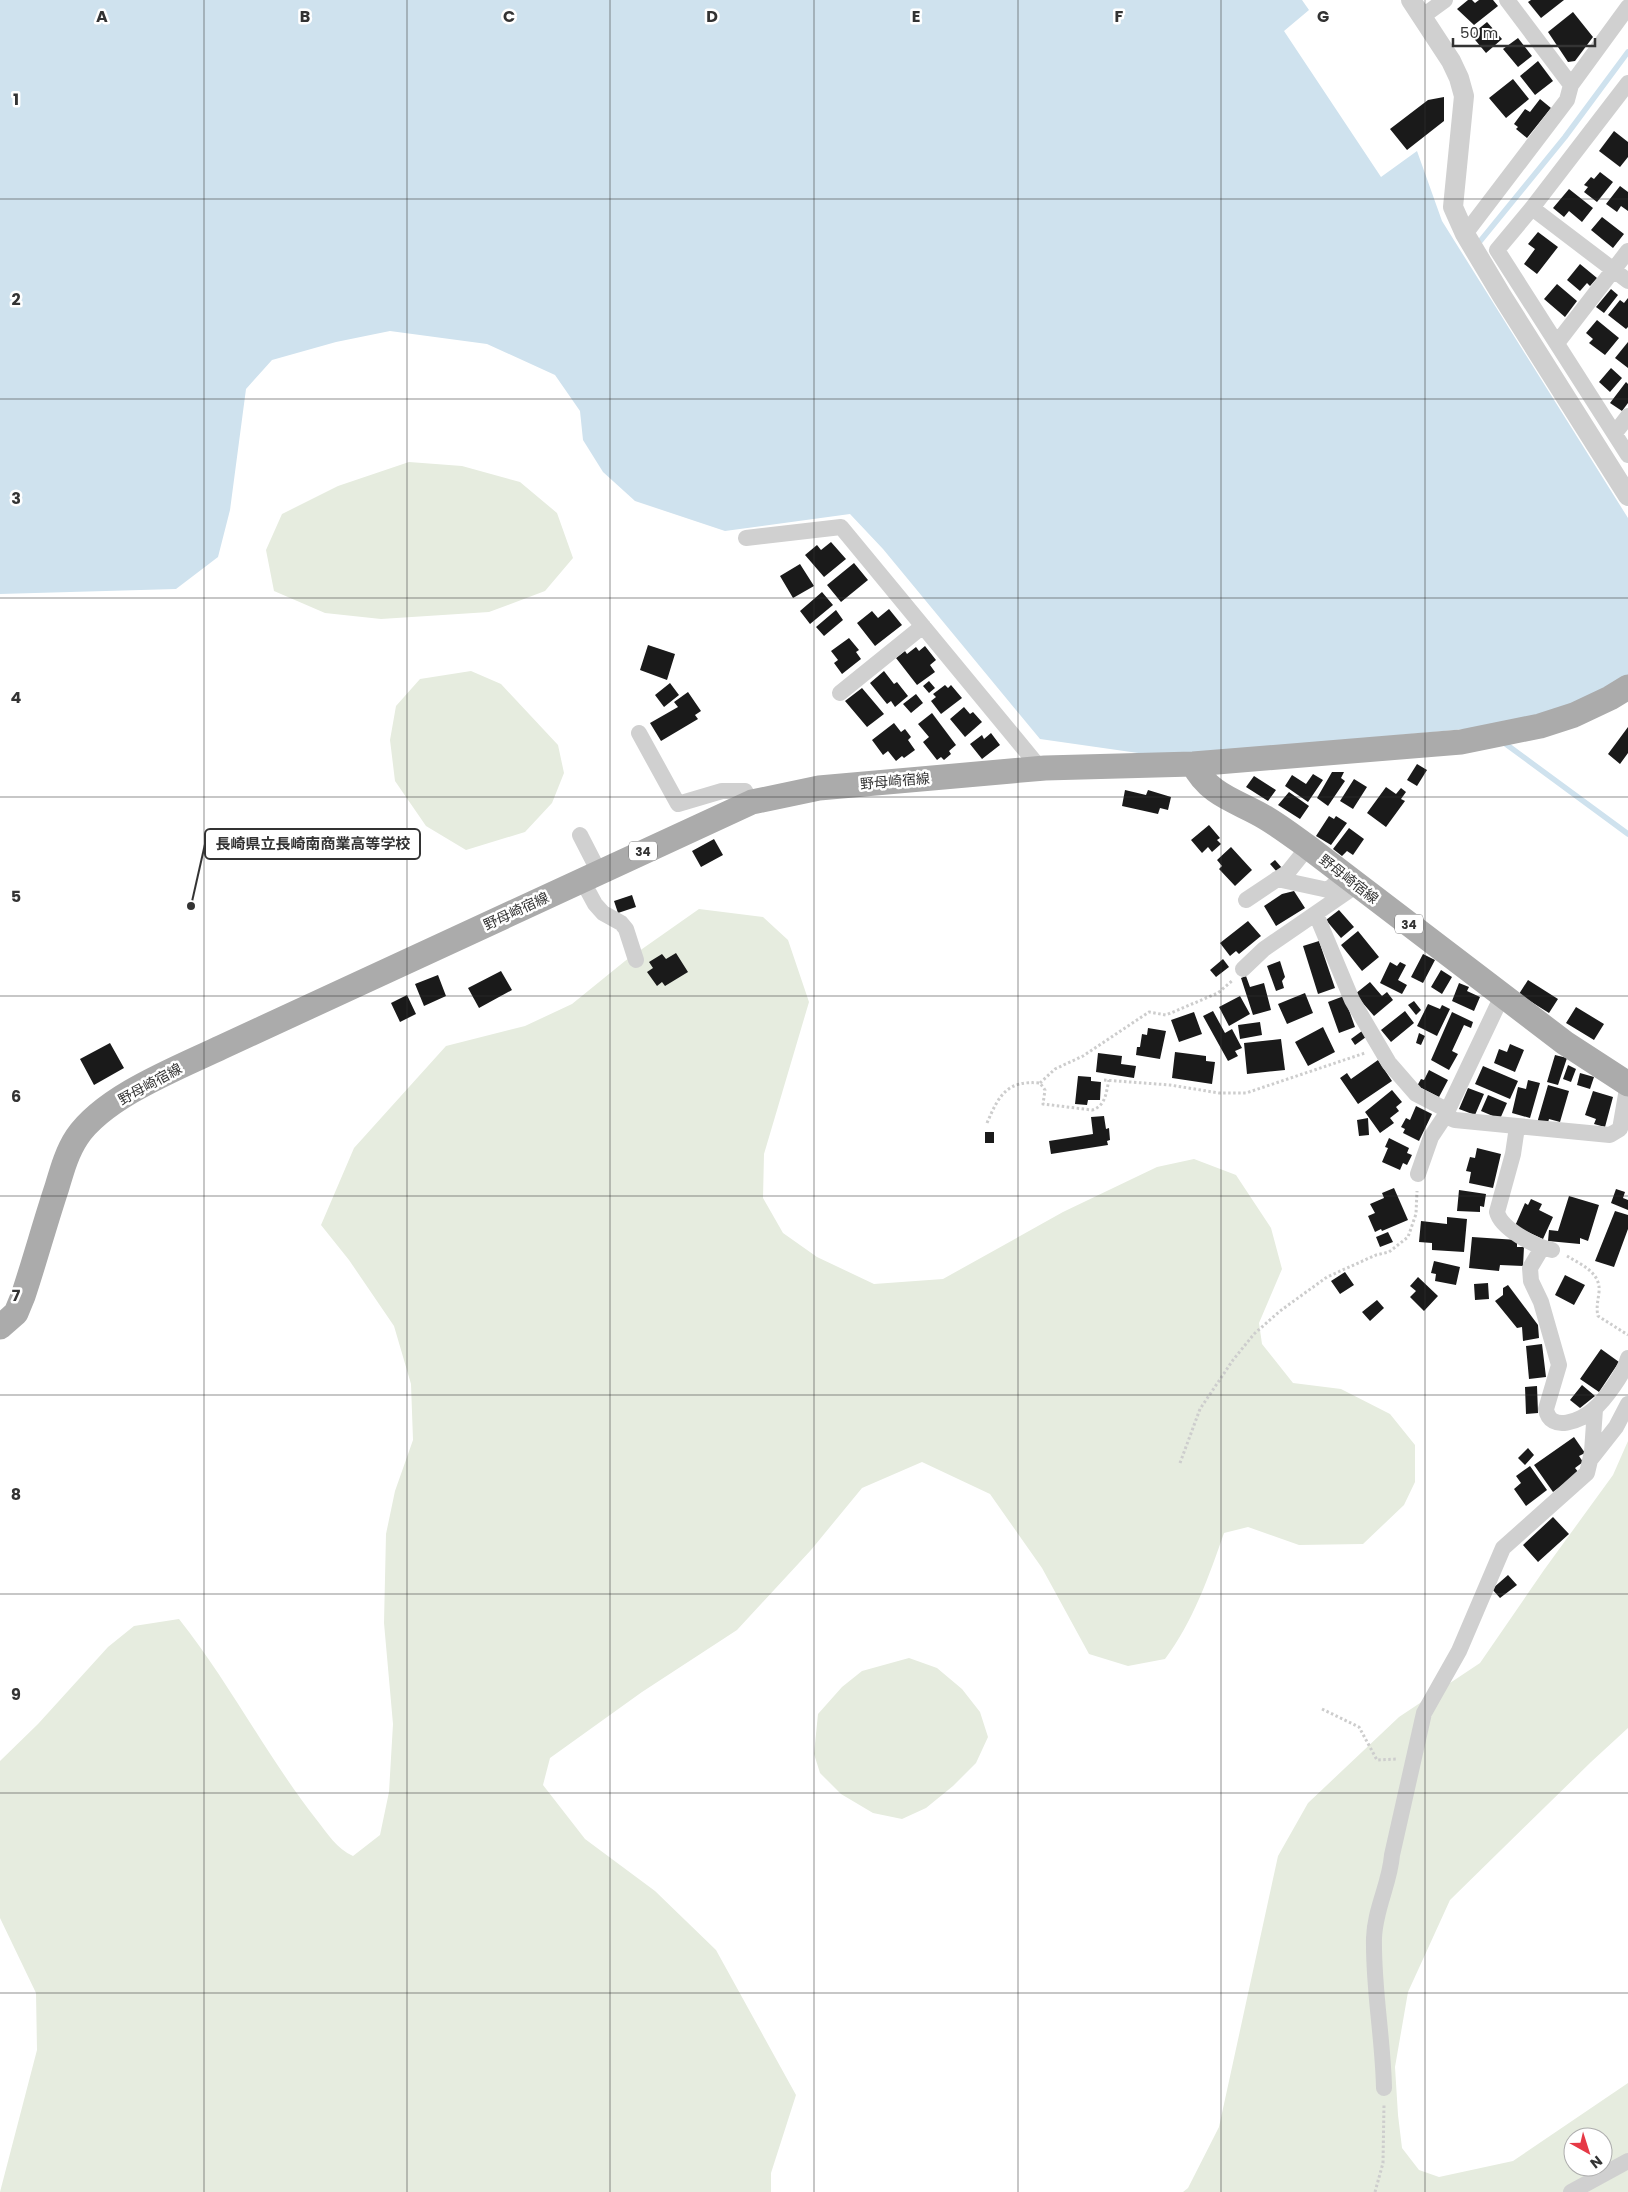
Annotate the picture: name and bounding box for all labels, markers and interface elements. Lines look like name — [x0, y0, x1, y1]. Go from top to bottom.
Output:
text: A — [96, 5, 108, 28]
text: B — [300, 5, 310, 28]
text: C — [503, 5, 515, 28]
text: D — [706, 5, 718, 28]
text: E — [912, 5, 920, 28]
text: F — [1115, 5, 1124, 28]
text: G — [1317, 5, 1329, 28]
scale bar — [1453, 15, 1596, 47]
text: 50 m — [1460, 22, 1498, 43]
text: 1 — [13, 88, 19, 111]
text: 2 — [11, 288, 21, 311]
text: 3 — [11, 487, 21, 510]
text: 4 — [11, 686, 22, 709]
street label: 野母崎宿線 — [859, 768, 931, 794]
callout: 長崎県立長崎南商業高等学校 — [205, 829, 420, 859]
text: 長崎県立長崎南商業高等学校 — [215, 833, 411, 854]
road number: 34 — [629, 841, 657, 860]
street label: 野母崎宿線 — [1315, 850, 1383, 908]
text: 5 — [11, 885, 21, 908]
street label: 野母崎宿線 — [480, 887, 552, 935]
road number: 34 — [1395, 914, 1423, 934]
street label: 野母崎宿線 — [115, 1058, 185, 1110]
text: 6 — [11, 1085, 21, 1108]
text: 7 — [12, 1284, 21, 1307]
text: 8 — [11, 1483, 21, 1506]
text: 9 — [11, 1683, 21, 1706]
north arrow — [1563, 2127, 1613, 2177]
text: N — [1586, 2151, 1607, 2173]

